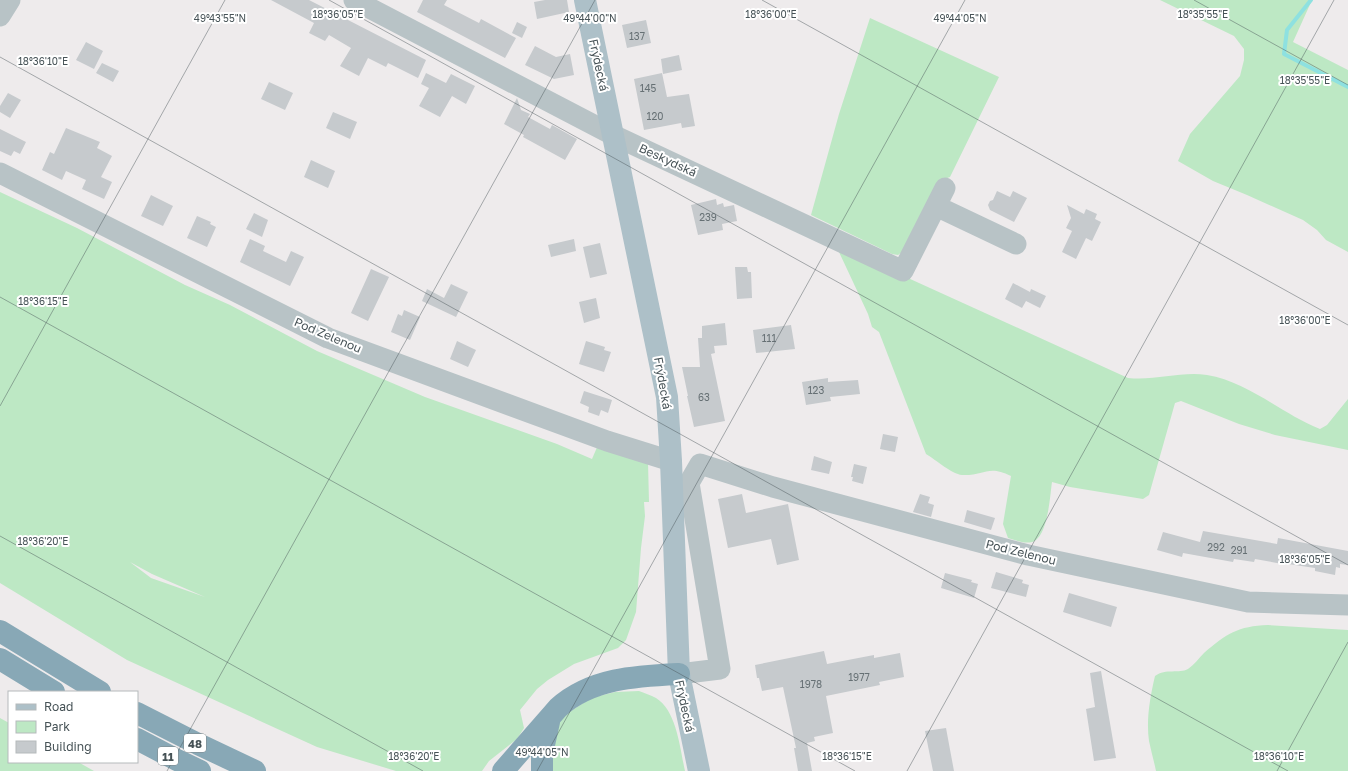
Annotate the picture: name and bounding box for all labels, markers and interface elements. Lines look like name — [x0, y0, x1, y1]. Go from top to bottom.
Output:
text: 18°36'05"E — [313, 8, 363, 20]
text: 18°36'00"E — [745, 8, 797, 20]
text: 18°35'55"E — [1178, 8, 1228, 20]
text: 49°43'55"N — [194, 12, 246, 24]
text: 49°44'00"N — [563, 12, 617, 24]
text: 49°44'05"N — [933, 12, 987, 24]
house number: 137 — [629, 30, 645, 42]
street label: Frýdecká — [586, 38, 612, 92]
text: 18°36'10"E — [18, 55, 68, 67]
text: 18°35'55"E — [1280, 74, 1330, 86]
house number: 145 — [640, 82, 657, 94]
house number: 120 — [647, 110, 663, 122]
street label: Beskydská — [637, 140, 699, 180]
house number: 239 — [699, 211, 717, 223]
text: 18°36'15"E — [18, 295, 68, 307]
street label: Pod Zelenou — [292, 314, 364, 356]
text: 18°36'00"E — [1279, 314, 1331, 326]
house number: 111 — [762, 332, 776, 344]
street label: Frýdecká — [651, 356, 675, 410]
house number: 123 — [808, 384, 824, 396]
house number: 63 — [698, 391, 710, 403]
text: 18°36'20"E — [18, 535, 68, 547]
street label: Pod Zelenou — [984, 536, 1058, 568]
house number: 292 — [1207, 541, 1225, 553]
house number: 291 — [1231, 544, 1247, 556]
text: 18°36'05"E — [1280, 553, 1330, 565]
house number: 1977 — [848, 671, 870, 683]
house number: 1978 — [800, 678, 822, 690]
street label: Frýdecká — [672, 679, 698, 733]
legend — [8, 691, 138, 763]
text: Road — [44, 699, 73, 714]
text: Park — [44, 719, 70, 734]
road number: 48 — [184, 734, 206, 752]
text: Building — [44, 739, 92, 754]
text: 49°44'05"N — [515, 746, 569, 758]
road number: 11 — [158, 747, 178, 765]
text: 18°36'20"E — [389, 750, 439, 762]
text: 18°36'15"E — [822, 750, 872, 762]
text: 18°36'10"E — [1254, 750, 1304, 762]

